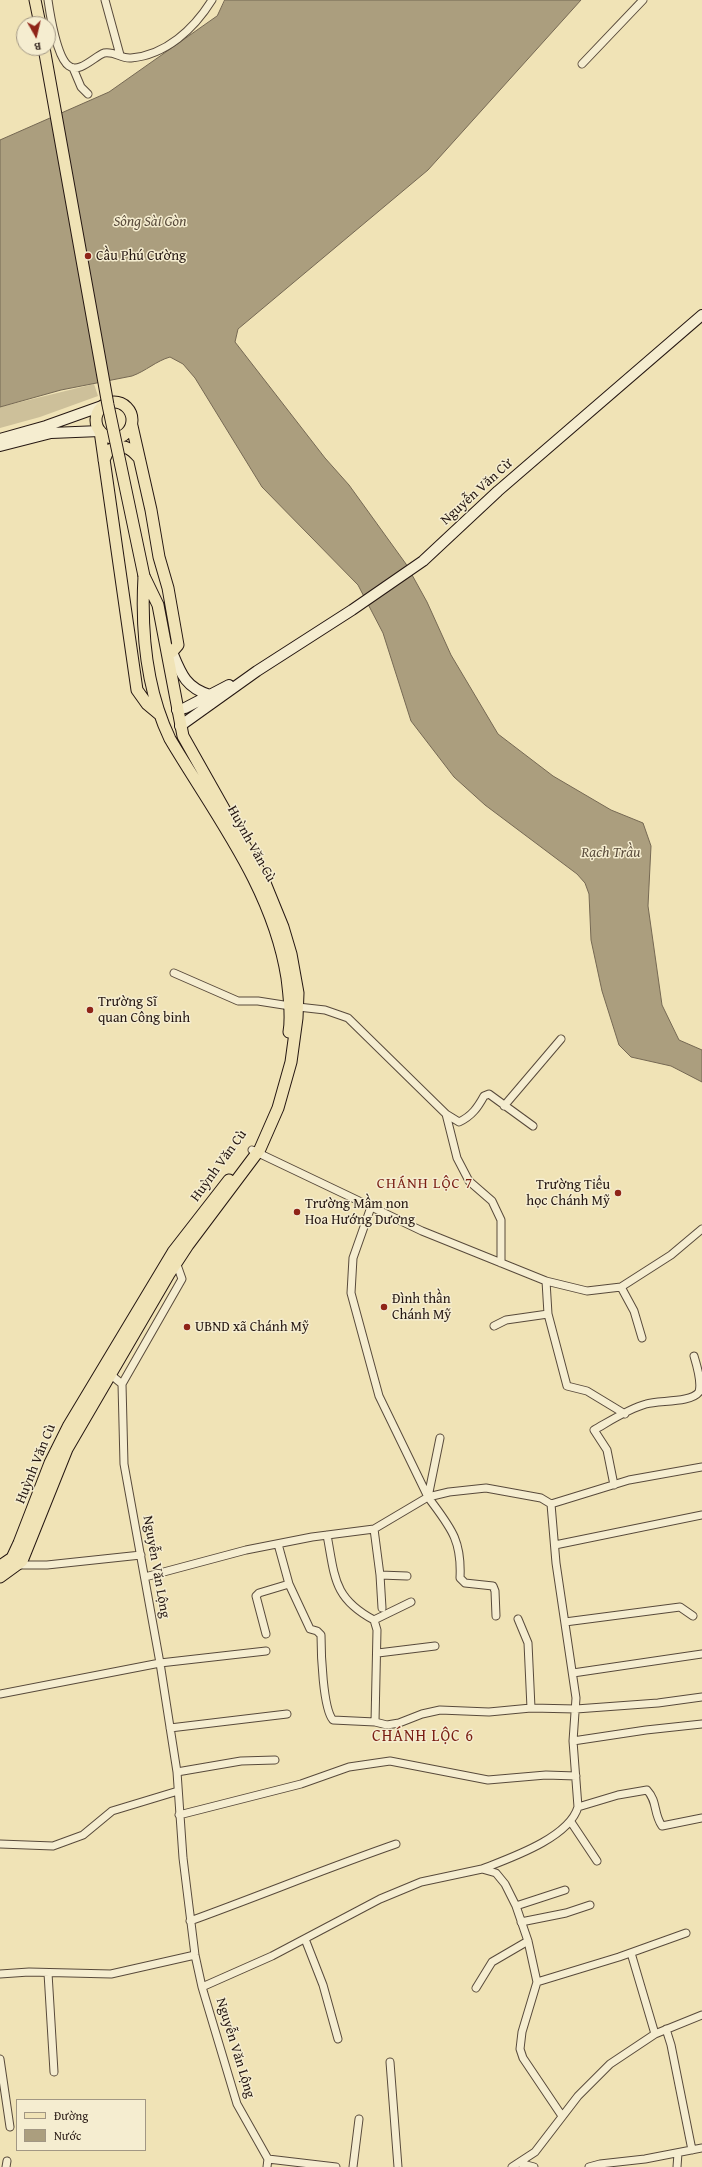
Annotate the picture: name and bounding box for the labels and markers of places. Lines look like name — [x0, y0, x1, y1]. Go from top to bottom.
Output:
place label: Cầu Phú Cường — [96, 248, 186, 264]
marker: Cầu Phú Cường — [83, 251, 93, 261]
place label: Trường Sĩ quan Công binh — [98, 994, 190, 1026]
marker: Trường Sĩ quan Công binh — [85, 1005, 95, 1015]
place label: Trường Tiểu học Chánh Mỹ — [526, 1177, 610, 1210]
marker: Trường Tiểu học Chánh Mỹ — [613, 1188, 623, 1198]
place label: Trường Mầm non Hoa Hướng Dương — [305, 1196, 415, 1228]
marker: Trường Mầm non Hoa Hướng Dương — [292, 1207, 302, 1217]
place label: Đình thần Chánh Mỹ — [392, 1291, 451, 1324]
marker: Đình thần Chánh Mỹ — [379, 1302, 389, 1312]
place label: UBND xã Chánh Mỹ — [195, 1319, 309, 1335]
marker: UBND xã Chánh Mỹ — [182, 1322, 192, 1332]

